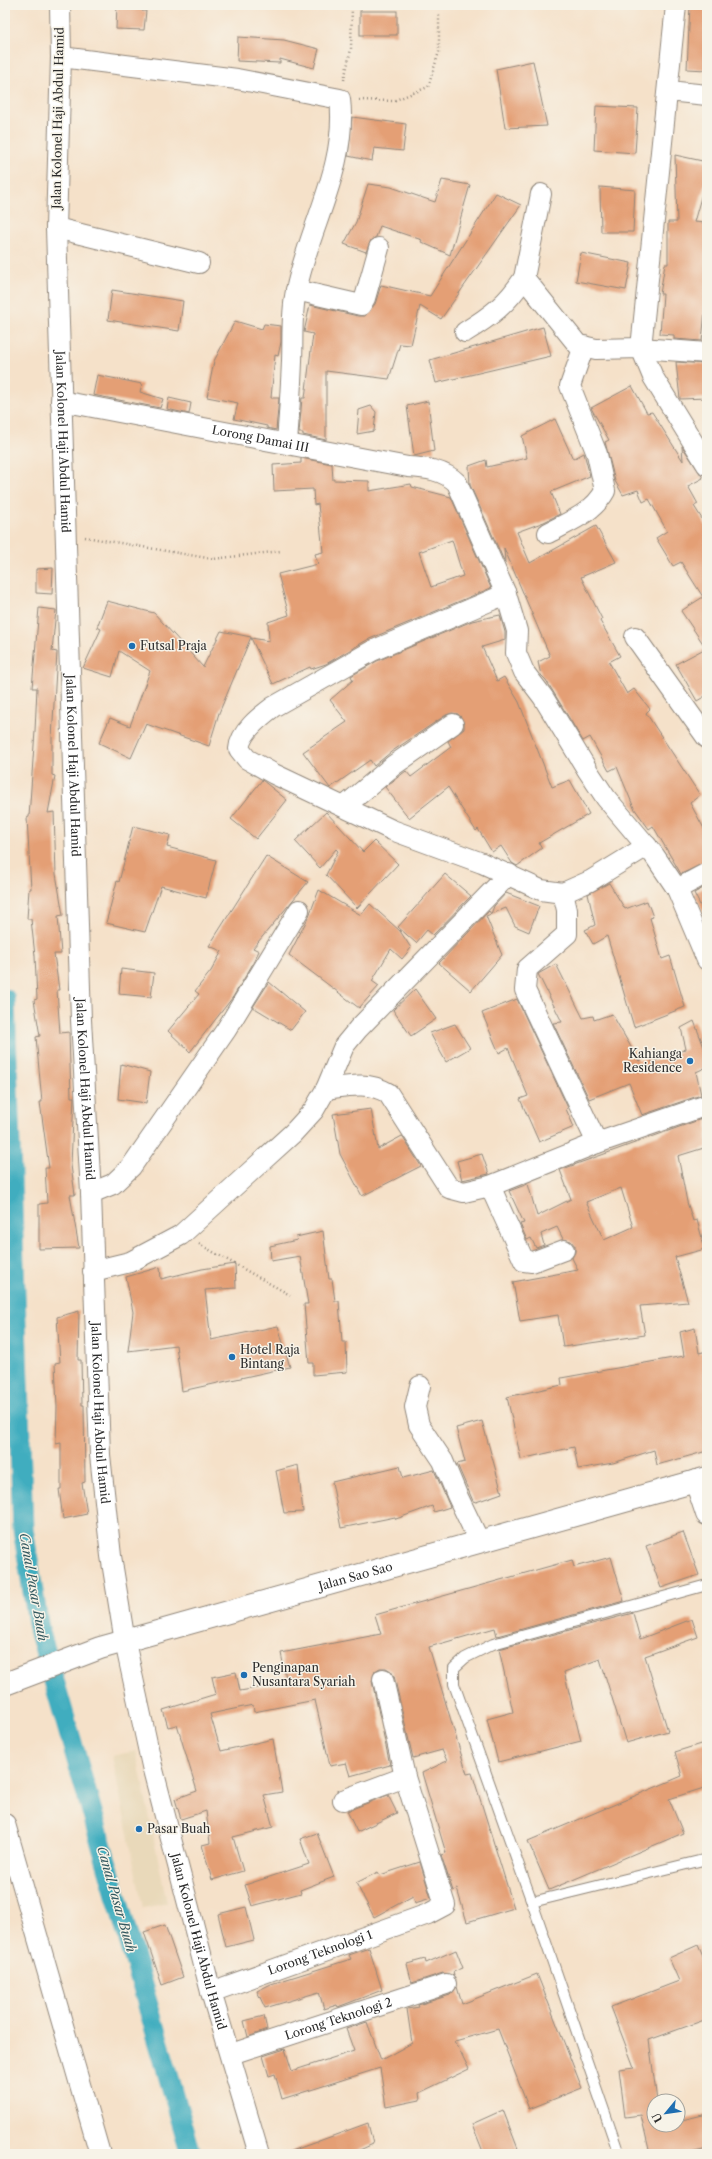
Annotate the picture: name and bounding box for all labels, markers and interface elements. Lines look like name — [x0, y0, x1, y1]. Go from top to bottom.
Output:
street label: Jalan Kolonel Haji Abdul Hamid — [48, 26, 67, 211]
street label: Jalan Kolonel Haji Abdul Hamid — [53, 349, 74, 534]
street label: Lorong Damai III — [211, 422, 310, 455]
place label: Futsal Praja — [140, 638, 207, 653]
marker: Futsal Praja — [127, 641, 137, 651]
street label: Jalan Kolonel Haji Abdul Hamid — [63, 672, 84, 858]
street label: Jalan Kolonel Haji Abdul Hamid — [73, 996, 98, 1181]
place label: Kahianga Residence — [623, 1046, 683, 1075]
marker: Kahianga Residence — [685, 1056, 695, 1066]
street label: Jalan Kolonel Haji Abdul Hamid — [88, 1320, 113, 1505]
place label: Hotel Raja Bintang — [240, 1342, 301, 1371]
marker: Hotel Raja Bintang — [227, 1352, 237, 1362]
water label: Canal Pasar Buah — [17, 1532, 51, 1642]
street label: Jalan Sao Sao — [315, 1558, 394, 1594]
place label: Penginapan Nusantara Syariah — [252, 1660, 356, 1689]
marker: Penginapan Nusantara Syariah — [239, 1670, 249, 1680]
place label: Pasar Buah — [147, 1821, 211, 1836]
marker: Pasar Buah — [134, 1824, 144, 1834]
water label: Canal Pasar Buah — [94, 1844, 140, 1954]
street label: Jalan Kolonel Haji Abdul Hamid — [168, 1850, 230, 2032]
street label: Lorong Teknologi 1 — [266, 1927, 374, 1978]
street label: Lorong Teknologi 2 — [283, 1994, 394, 2043]
north arrow — [646, 2093, 686, 2133]
text: U — [649, 2110, 666, 2125]

